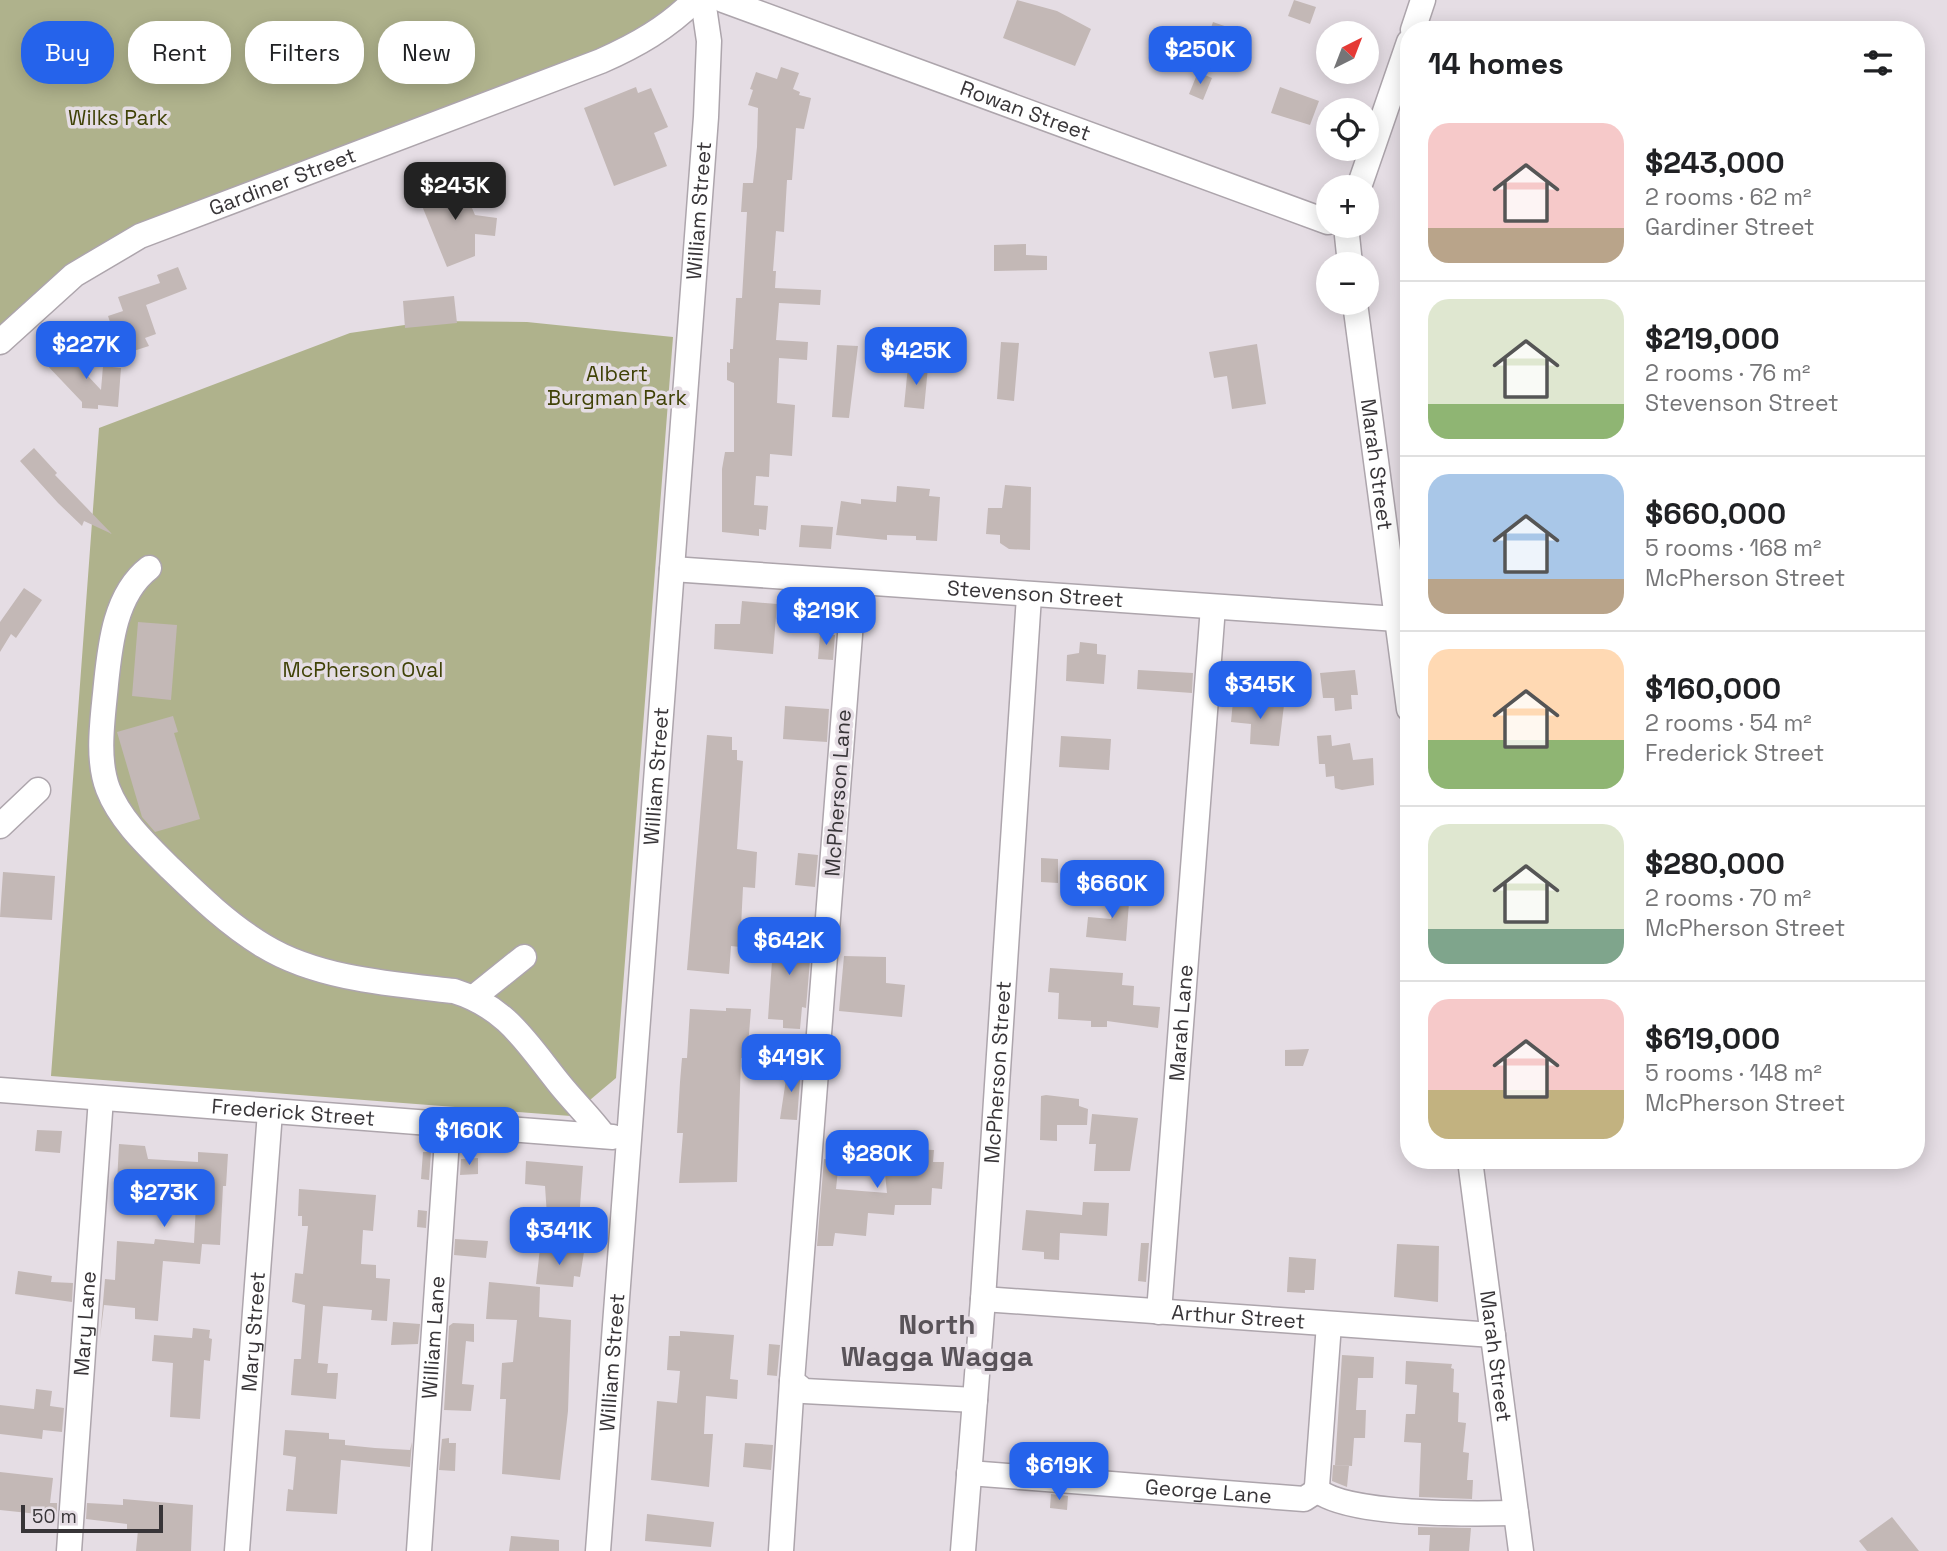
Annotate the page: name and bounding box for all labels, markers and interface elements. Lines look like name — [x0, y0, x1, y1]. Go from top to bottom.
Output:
chip: Buy — [21, 21, 114, 84]
chip: Rent — [128, 21, 231, 84]
chip: Filters — [245, 21, 364, 84]
chip: New — [378, 21, 475, 84]
north arrow — [1316, 21, 1379, 84]
map controls — [1316, 21, 1379, 315]
pin: $250K — [1151, 27, 1249, 86]
text: $250K — [1165, 34, 1235, 64]
text: 14 homes — [1428, 44, 1564, 83]
icon: filters — [1859, 44, 1897, 82]
street label: Rowan Street — [956, 74, 1095, 147]
button: locate — [1316, 98, 1379, 161]
park label: Wilks Park — [68, 104, 168, 131]
street label: Gardiner Street — [205, 141, 360, 222]
street label: William Street — [680, 141, 717, 281]
text: $243,000 — [1645, 143, 1785, 182]
icon: home — [1484, 151, 1568, 235]
pin: $243K — [406, 162, 504, 222]
text: $243K — [420, 170, 490, 200]
button: + — [1316, 175, 1379, 238]
text: 2 rooms · 62 m² — [1645, 182, 1811, 212]
text: Gardiner Street — [1645, 212, 1815, 242]
button: − — [1316, 252, 1379, 315]
text: $219,000 — [1645, 319, 1780, 358]
pin: $227K — [37, 322, 135, 381]
icon: home — [1484, 327, 1568, 411]
pin: $425K — [867, 328, 965, 387]
text: $227K — [52, 329, 120, 359]
text: $425K — [881, 335, 951, 365]
text: 2 rooms · 76 m² — [1645, 358, 1810, 388]
park label: Albert Burgman Park — [547, 360, 687, 411]
text: Stevenson Street — [1645, 388, 1839, 418]
street label: Marah Street — [1355, 397, 1399, 532]
text: $660,000 — [1645, 494, 1786, 533]
icon: home — [1484, 502, 1568, 586]
text: 5 rooms · 168 m² — [1645, 533, 1822, 563]
text: McPherson Street — [1645, 563, 1845, 593]
street label: Stevenson Street — [946, 574, 1124, 613]
pin: $219K — [777, 588, 875, 647]
text: $219K — [793, 595, 859, 625]
park label: McPherson Oval — [283, 656, 443, 683]
pin: $345K — [1211, 662, 1309, 721]
text: $345K — [1225, 669, 1295, 699]
text: $160,000 — [1645, 669, 1781, 708]
icon: home — [1484, 677, 1568, 761]
street label: William Street — [637, 706, 675, 846]
street label: McPherson Lane — [818, 708, 857, 877]
text: 2 rooms · 54 m² — [1645, 708, 1812, 738]
text: Frederick Street — [1645, 738, 1824, 768]
text: $280,000 — [1645, 844, 1785, 883]
icon: home — [1484, 852, 1568, 936]
pin: $660K — [1063, 860, 1161, 920]
text: $660K — [1076, 868, 1148, 898]
text: 2 rooms · 70 m² — [1645, 883, 1811, 913]
text: McPherson Street — [1645, 913, 1845, 943]
pin: $642K — [740, 918, 838, 977]
text: $642K — [754, 925, 824, 955]
street label: Marah Lane — [1163, 963, 1199, 1082]
street label: McPherson Street — [978, 980, 1017, 1164]
text: $619,000 — [1645, 1019, 1780, 1058]
icon: home — [1484, 1027, 1568, 1111]
pin: $419K — [742, 1034, 840, 1094]
text: $419K — [758, 1042, 824, 1072]
text: 5 rooms · 148 m² — [1645, 1058, 1822, 1088]
text: McPherson Street — [1645, 1088, 1845, 1118]
street label: Frederick Street — [210, 1092, 376, 1132]
pin: $160K — [420, 1108, 518, 1167]
text: $160K — [435, 1115, 503, 1145]
pin: $280K — [828, 1130, 926, 1190]
text: $280K — [842, 1138, 912, 1168]
pin: $273K — [115, 1170, 213, 1229]
text: $273K — [130, 1177, 198, 1207]
pin: $341K — [510, 1208, 608, 1267]
text: $341K — [526, 1215, 592, 1245]
street label: Mary Lane — [67, 1270, 102, 1377]
street label: Mary Street — [235, 1270, 271, 1393]
street label: William Lane — [415, 1275, 451, 1400]
street label: Marah Street — [1474, 1289, 1518, 1424]
street label: William Street — [593, 1292, 630, 1433]
street label: Arthur Street — [1171, 1298, 1306, 1335]
district label: North Wagga Wagga — [841, 1306, 1033, 1374]
pin: $619K — [1010, 1442, 1108, 1502]
text: $619K — [1025, 1450, 1093, 1480]
street label: George Lane — [1144, 1473, 1273, 1509]
scale bar — [21, 1502, 163, 1534]
text: 50 m — [32, 1504, 77, 1529]

